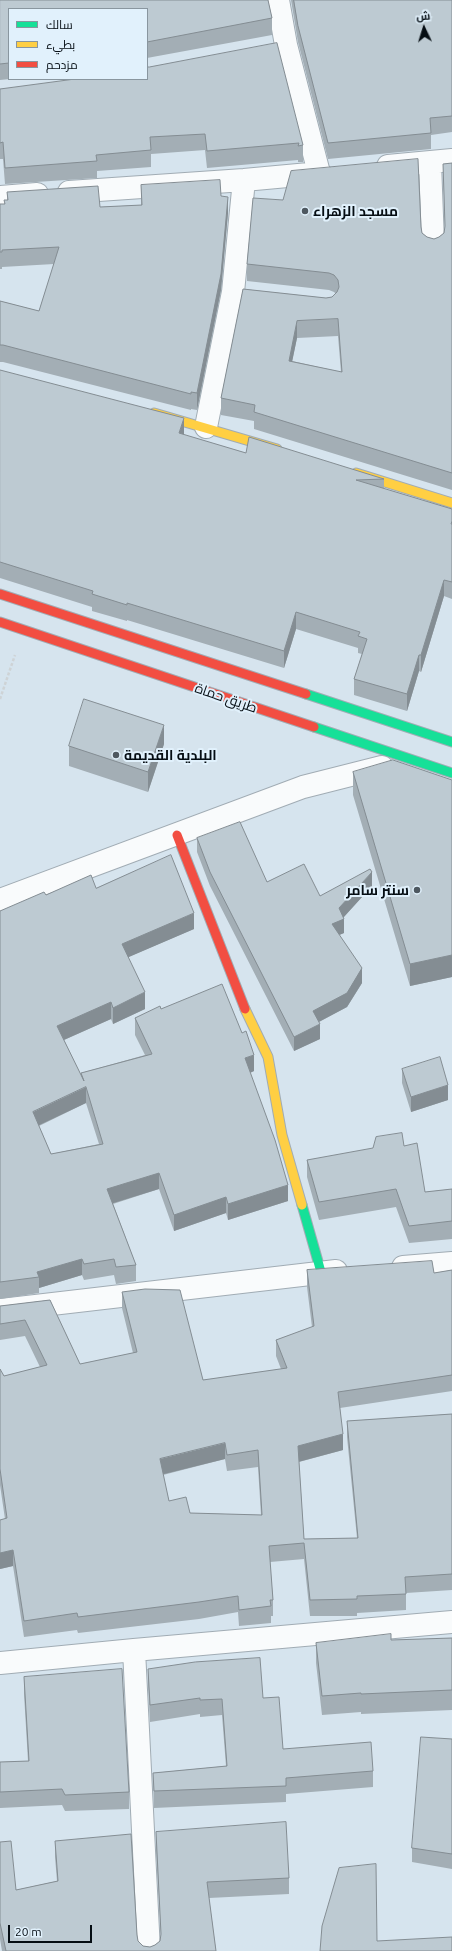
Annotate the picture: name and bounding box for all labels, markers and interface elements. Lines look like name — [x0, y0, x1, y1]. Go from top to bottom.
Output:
legend — [8, 8, 148, 80]
north arrow — [404, 8, 444, 48]
text: ش — [416, 10, 431, 23]
text: سالك — [46, 18, 73, 31]
text: بطيء — [46, 38, 75, 51]
text: مزدحم — [46, 58, 78, 71]
place label: مسجد الزهراء — [313, 203, 398, 219]
marker: مسجد الزهراء — [300, 206, 310, 216]
street label: طريق حماة — [193, 680, 259, 716]
place label: البلدية القديمة — [124, 747, 217, 763]
marker: البلدية القديمة — [111, 750, 121, 760]
place label: سنتر سامر — [346, 882, 409, 898]
marker: سنتر سامر — [412, 885, 422, 895]
scale bar — [10, 1917, 94, 1943]
text: 20 m — [15, 1925, 42, 1938]

